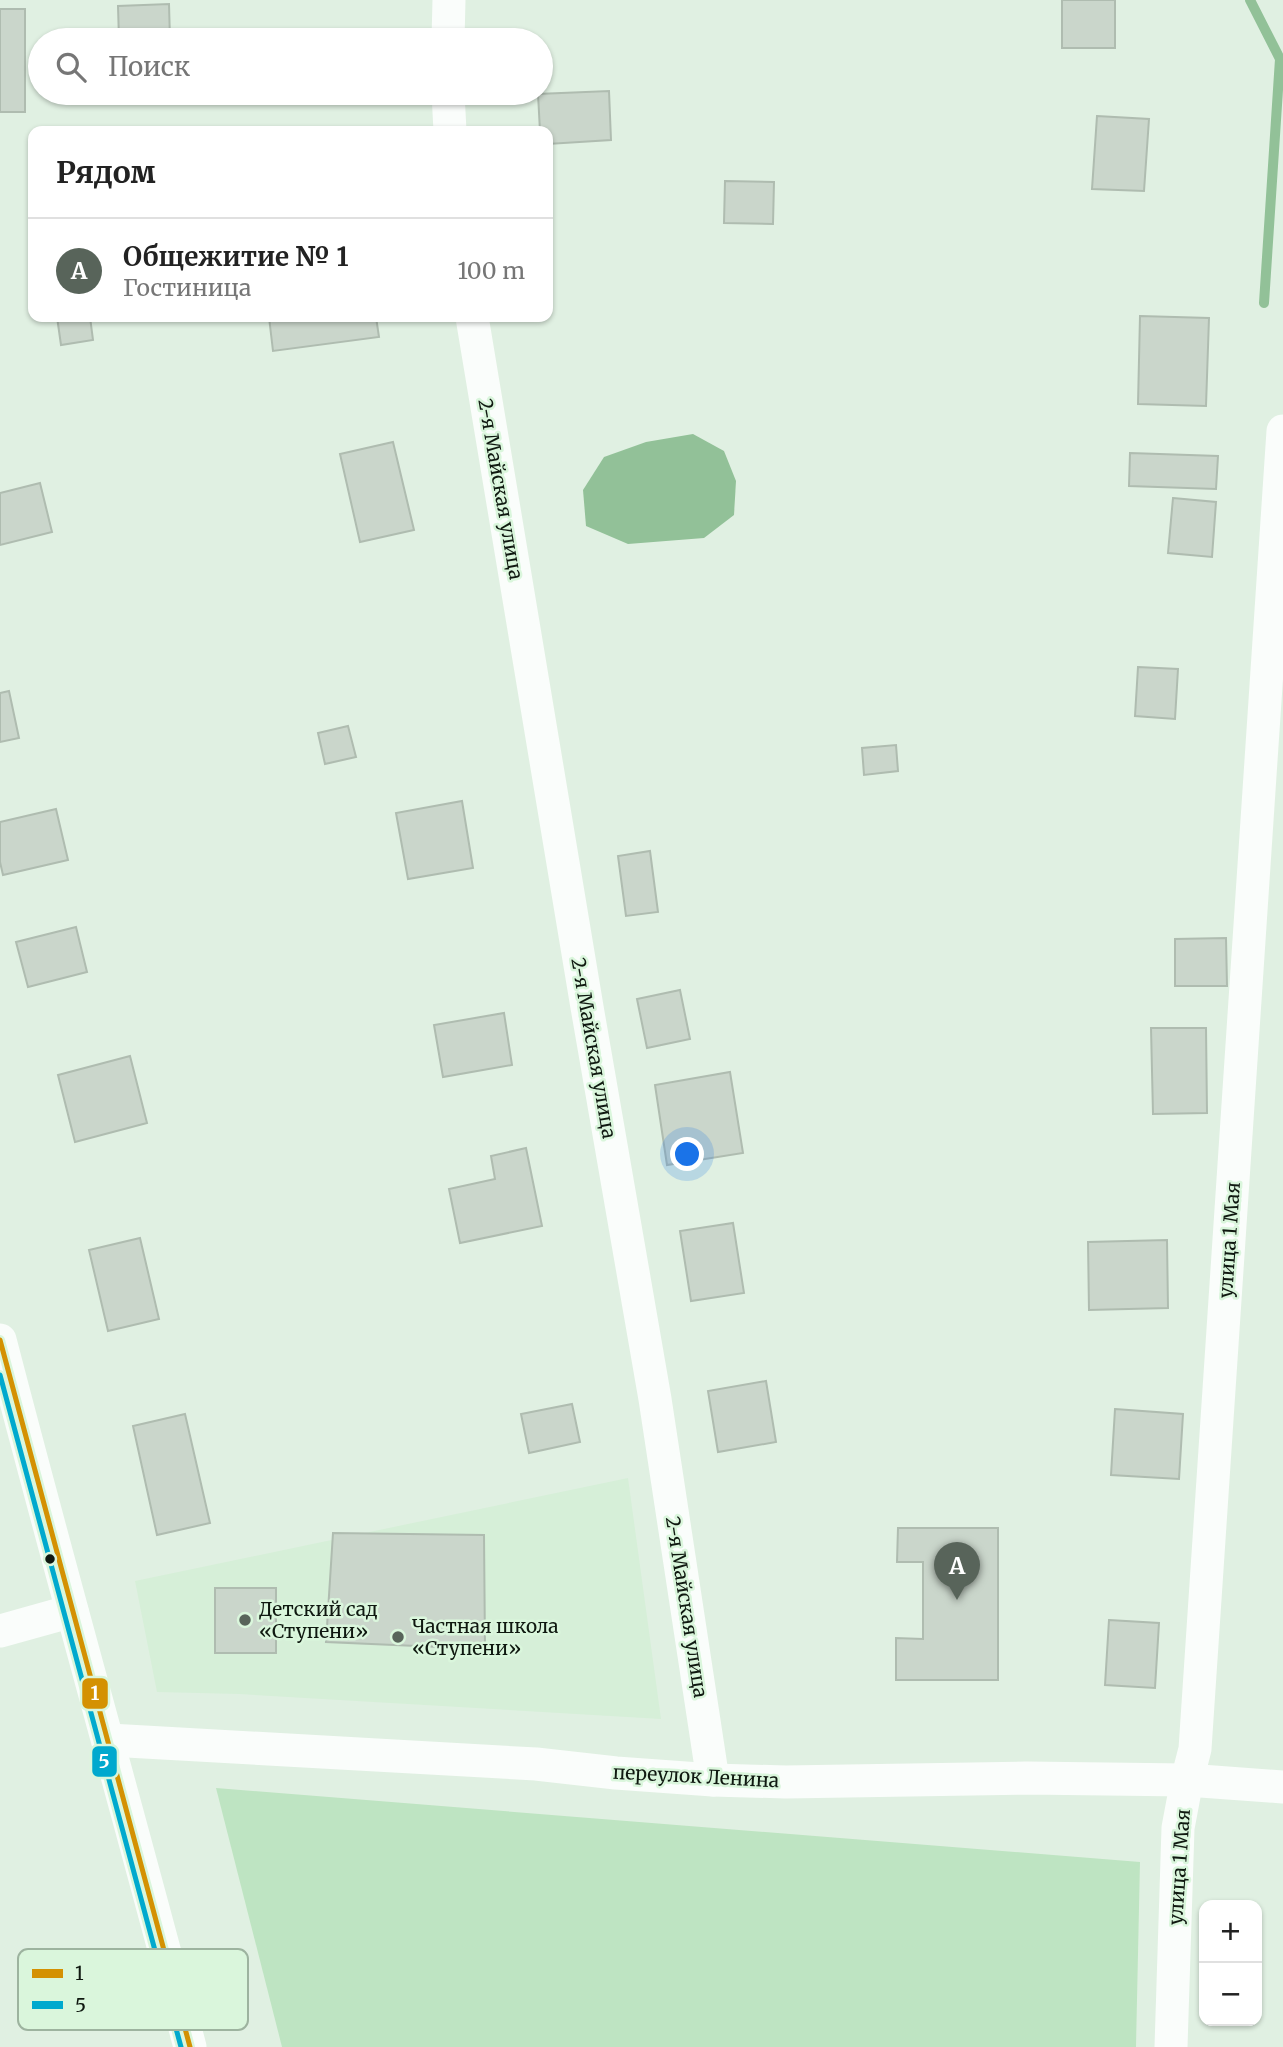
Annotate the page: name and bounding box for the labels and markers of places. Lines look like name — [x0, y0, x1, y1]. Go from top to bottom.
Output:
pin: A — [934, 1542, 980, 1600]
unlabelled marker — [43, 1552, 57, 1566]
place label: Детский сад «Ступени» — [259, 1597, 378, 1643]
marker: Детский сад «Ступени» — [237, 1612, 253, 1628]
place label: Частная школа «Ступени» — [412, 1614, 558, 1660]
marker: Частная школа «Ступени» — [390, 1629, 406, 1645]

